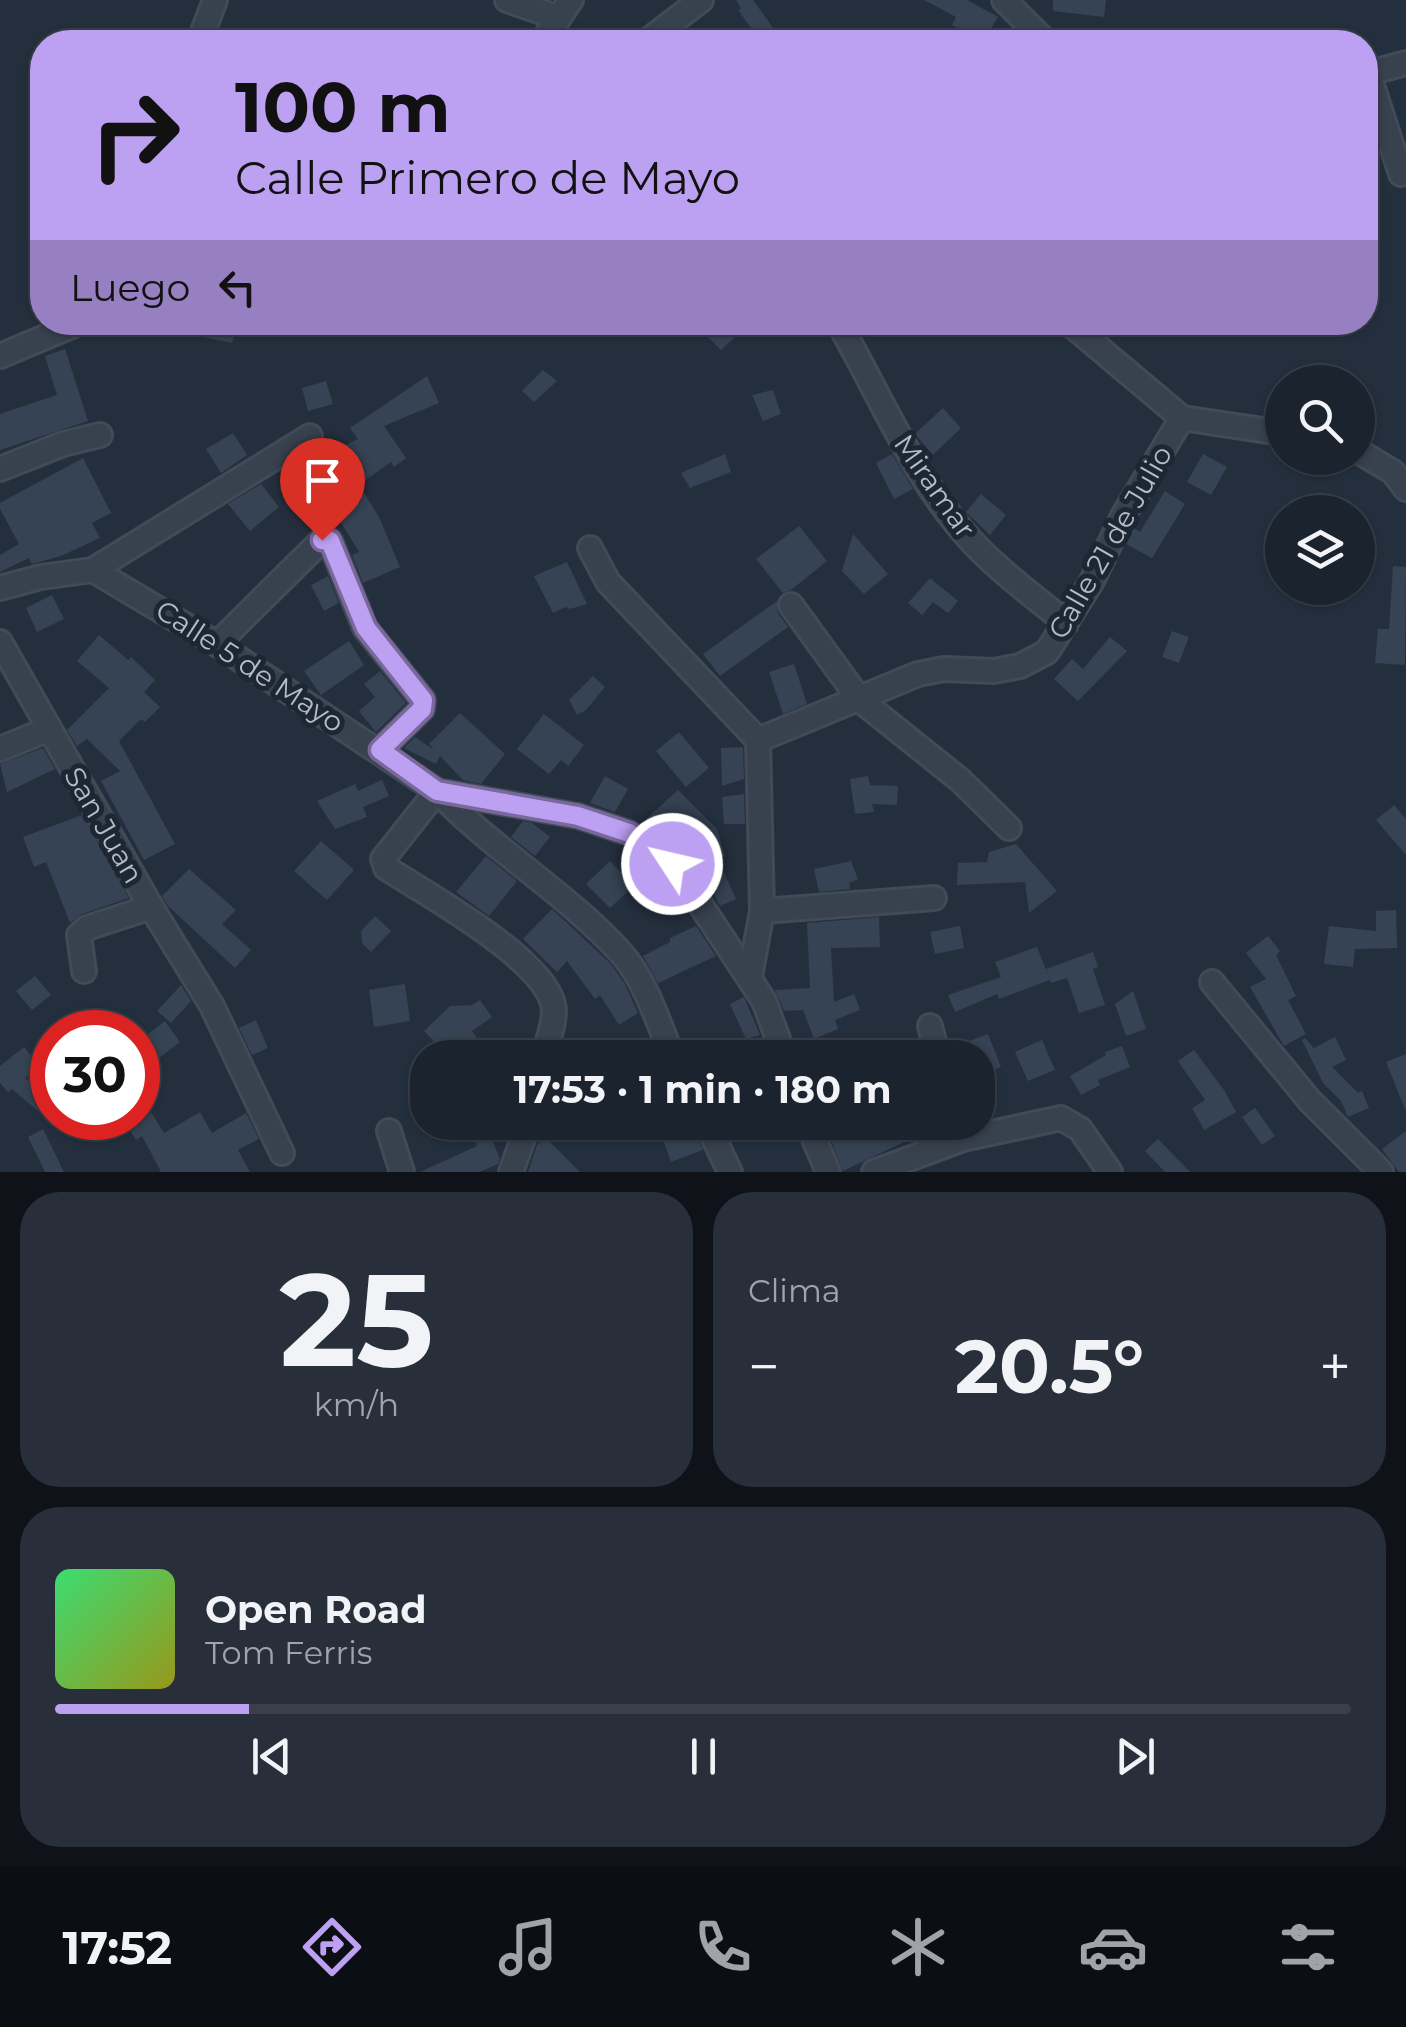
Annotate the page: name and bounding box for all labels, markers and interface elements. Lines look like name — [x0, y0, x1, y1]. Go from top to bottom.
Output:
text: 100 m — [235, 64, 451, 150]
icon: right — [70, 70, 200, 200]
text: Calle Primero de Mayo — [235, 150, 740, 205]
icon: left — [210, 260, 265, 315]
text: Luego — [70, 264, 190, 311]
map controls — [1265, 365, 1375, 605]
button: search — [1265, 365, 1375, 475]
street label: Miramar — [887, 428, 983, 544]
pin — [280, 438, 365, 541]
street label: Calle 21 de Julio — [1041, 439, 1179, 645]
icon: arrive — [295, 453, 350, 508]
button: layers — [1265, 495, 1375, 605]
street label: Calle 5 de Mayo — [150, 593, 350, 739]
street label: San Juan — [57, 761, 151, 889]
position arrow — [620, 812, 724, 916]
speed limit sign: 30 — [30, 1010, 160, 1140]
text: 17:53 · 1 min · 180 m — [513, 1066, 892, 1113]
text: 25 — [279, 1240, 434, 1399]
text: Clima — [748, 1271, 841, 1310]
text: 20.5° — [955, 1320, 1144, 1412]
text: − — [748, 1333, 780, 1400]
text: + — [1319, 1333, 1351, 1400]
text: km/h — [314, 1385, 399, 1424]
text: Open Road — [205, 1586, 427, 1633]
text: Tom Ferris — [205, 1633, 372, 1672]
icon: previous — [244, 1729, 299, 1784]
icon: pause — [676, 1729, 731, 1784]
icon: next — [1108, 1729, 1163, 1784]
icon: directions — [297, 1912, 367, 1982]
icon: music — [493, 1912, 563, 1982]
icon: phone — [688, 1912, 758, 1982]
icon: climate — [883, 1912, 953, 1982]
icon: car — [1078, 1912, 1148, 1982]
icon: filters — [1273, 1912, 1343, 1982]
text: 17:52 — [63, 1920, 172, 1975]

